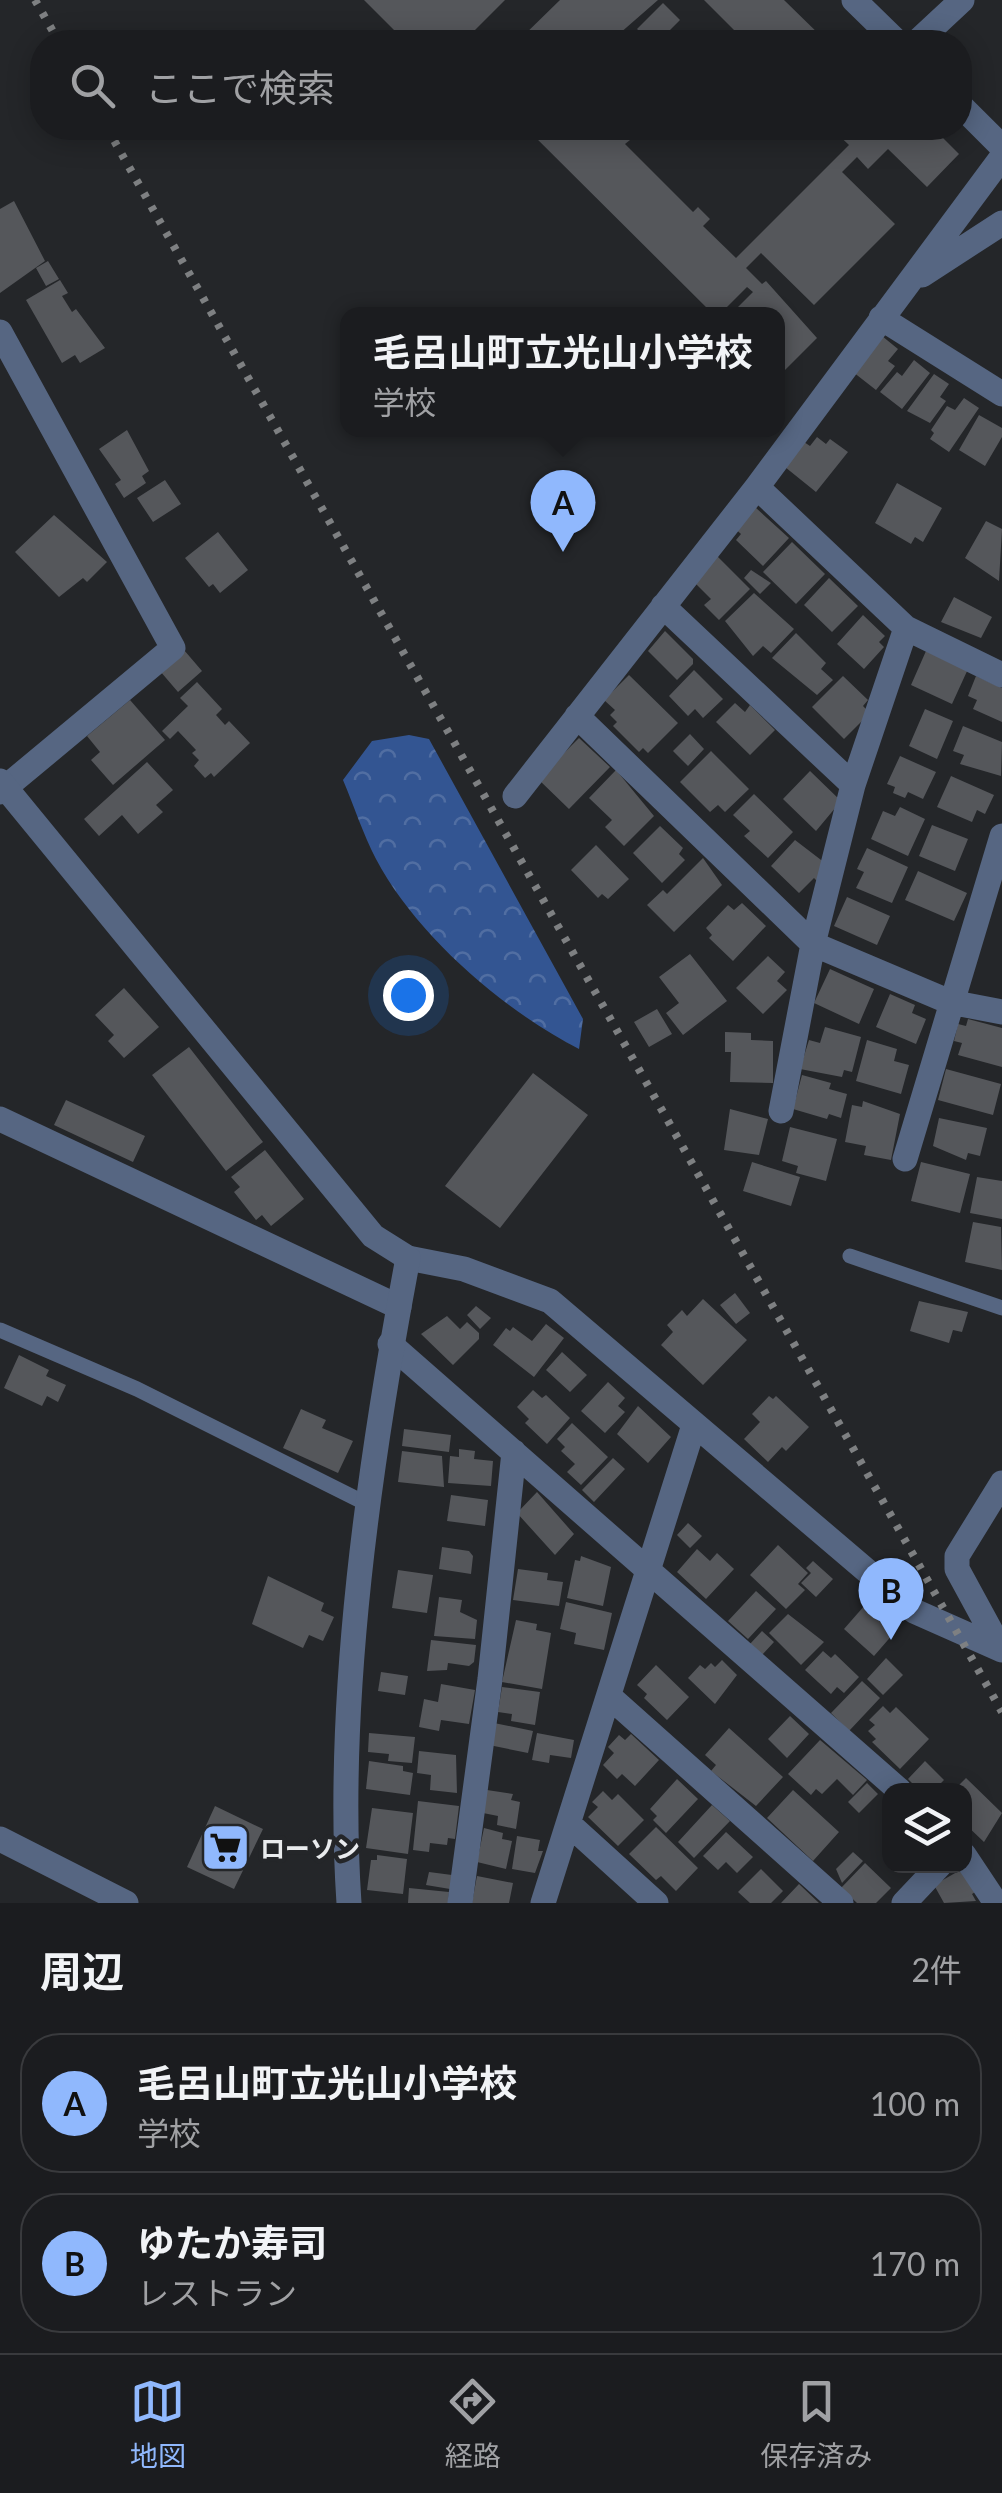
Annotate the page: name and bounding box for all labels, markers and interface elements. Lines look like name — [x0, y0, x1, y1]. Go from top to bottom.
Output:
search box — [30, 30, 972, 140]
icon: search — [65, 58, 120, 113]
text: ここで検索 — [145, 64, 335, 110]
popup — [340, 307, 785, 437]
text: 毛呂山町立光山小学校 — [372, 328, 753, 374]
text: 学校 — [372, 382, 437, 421]
pin: A — [530, 470, 596, 552]
your location — [383, 970, 434, 1021]
pin: B — [858, 1558, 924, 1640]
map controls — [882, 1783, 972, 1873]
button: layers — [882, 1783, 972, 1873]
supermarket icon: ローソン — [199, 1822, 251, 1874]
place label: ローソン — [260, 1833, 360, 1863]
text: 周辺 — [40, 1946, 124, 1996]
text: 2件 — [911, 1950, 962, 1989]
text: 毛呂山町立光山小学校 — [137, 2059, 517, 2105]
text: A — [63, 2084, 86, 2123]
text: 100 m — [870, 2084, 960, 2123]
text: 学校 — [137, 2113, 201, 2152]
text: ゆたか寿司 — [137, 2219, 327, 2265]
text: B — [64, 2244, 85, 2283]
text: 170 m — [870, 2244, 960, 2283]
text: レストラン — [137, 2273, 297, 2312]
tab: 地図 — [130, 2374, 186, 2474]
tab: 経路 — [445, 2374, 501, 2474]
tab: 保存済み — [760, 2374, 872, 2474]

